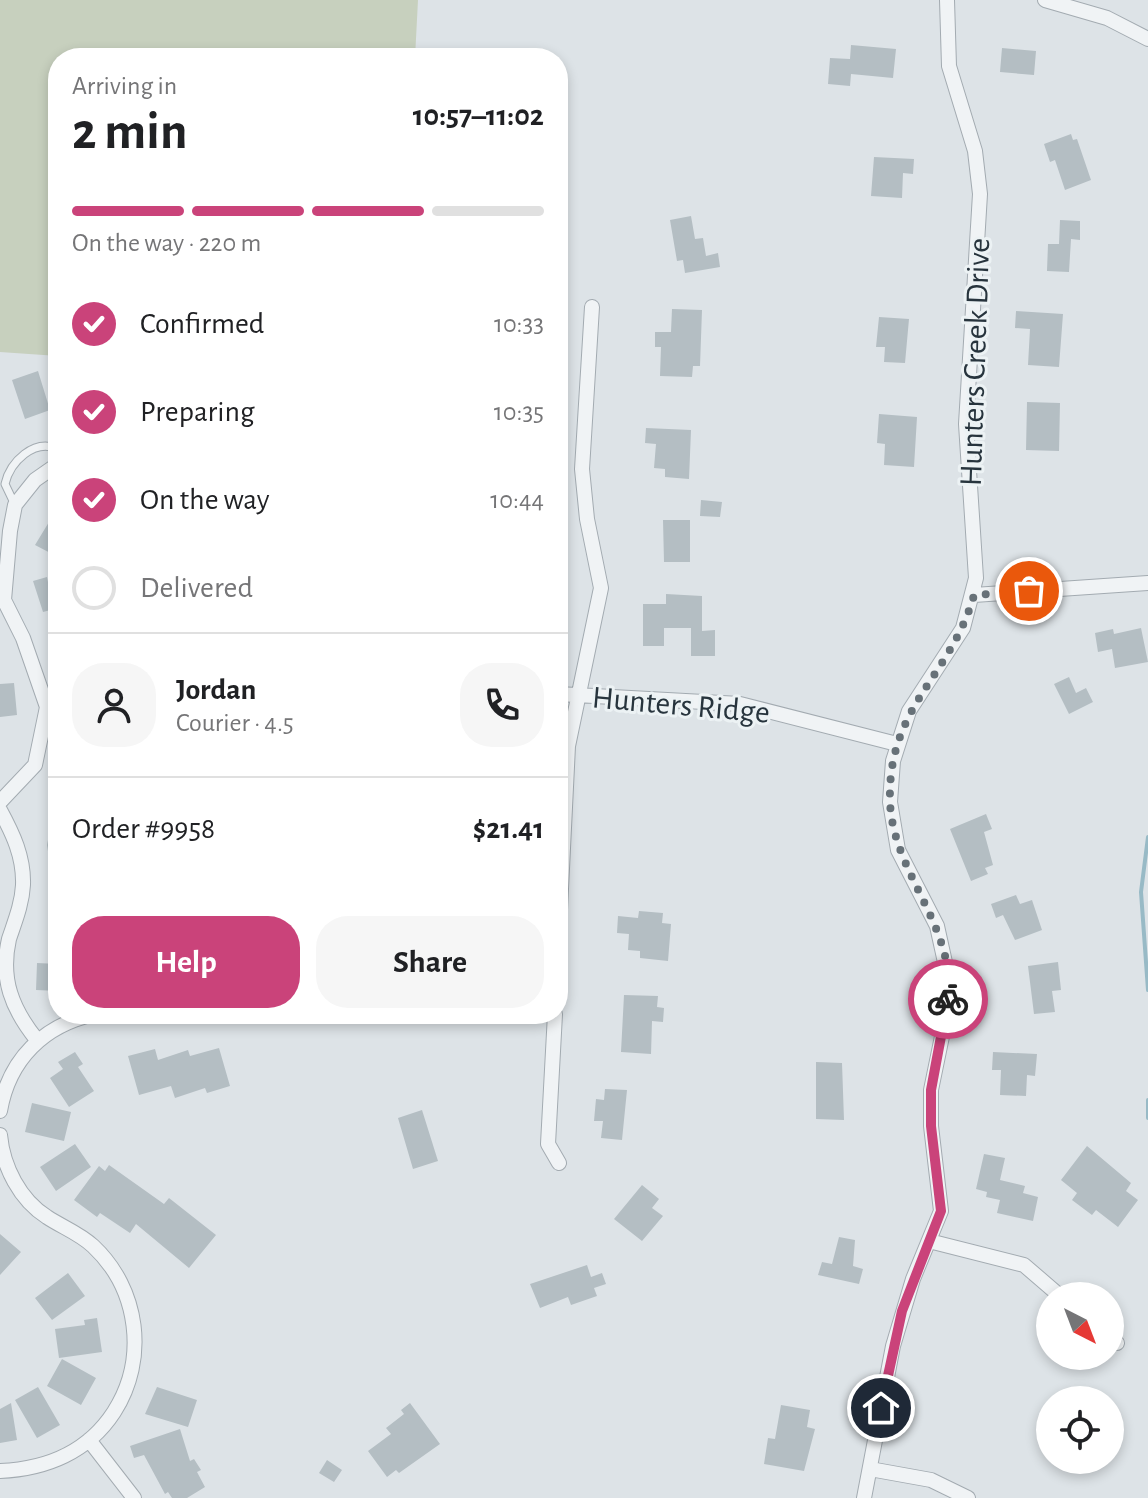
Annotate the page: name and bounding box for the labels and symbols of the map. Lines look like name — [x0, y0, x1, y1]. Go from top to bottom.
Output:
street label: Hunters Creek Drive — [955, 237, 995, 487]
pin — [995, 557, 1063, 625]
street label: Hunters Ridge — [591, 681, 771, 729]
courier — [908, 959, 988, 1039]
north arrow — [1036, 1282, 1124, 1370]
pin — [847, 1374, 915, 1442]

